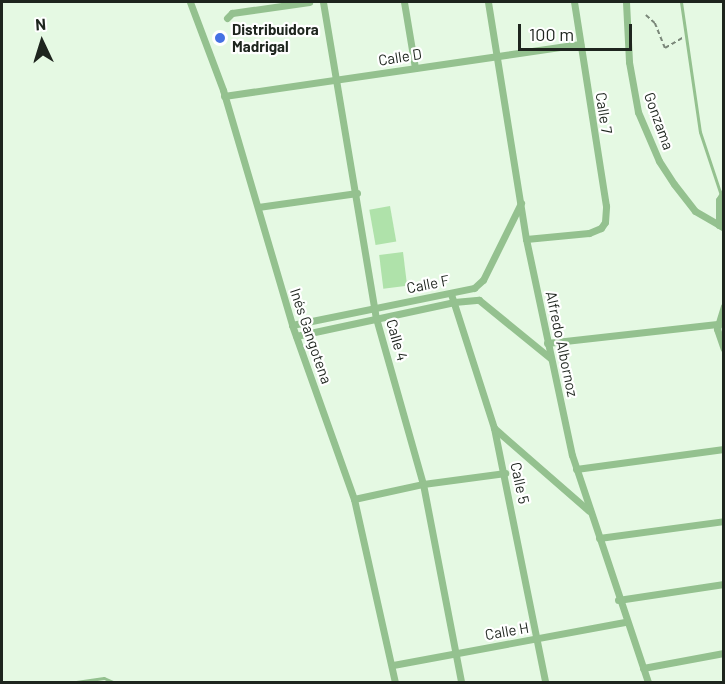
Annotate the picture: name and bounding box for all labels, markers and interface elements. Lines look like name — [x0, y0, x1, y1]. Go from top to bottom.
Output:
north arrow — [12, 12, 72, 72]
scale bar — [521, 12, 635, 50]
text: N — [35, 14, 47, 33]
place label: Distribuidora Madrigal — [232, 20, 319, 55]
text: 100 m — [529, 23, 574, 45]
marker: Distribuidora Madrigal — [213, 31, 227, 45]
street label: Calle D — [377, 45, 423, 69]
street label: Gonzama — [640, 90, 678, 152]
street label: Calle 7 — [592, 91, 616, 135]
street label: Calle F — [405, 271, 451, 297]
street label: Inés Gangotena — [286, 286, 336, 386]
street label: Alfredo Albornoz — [542, 289, 582, 399]
street label: Calle 4 — [382, 317, 412, 363]
street label: Calle 5 — [507, 460, 533, 506]
street label: Calle H — [484, 618, 530, 644]

